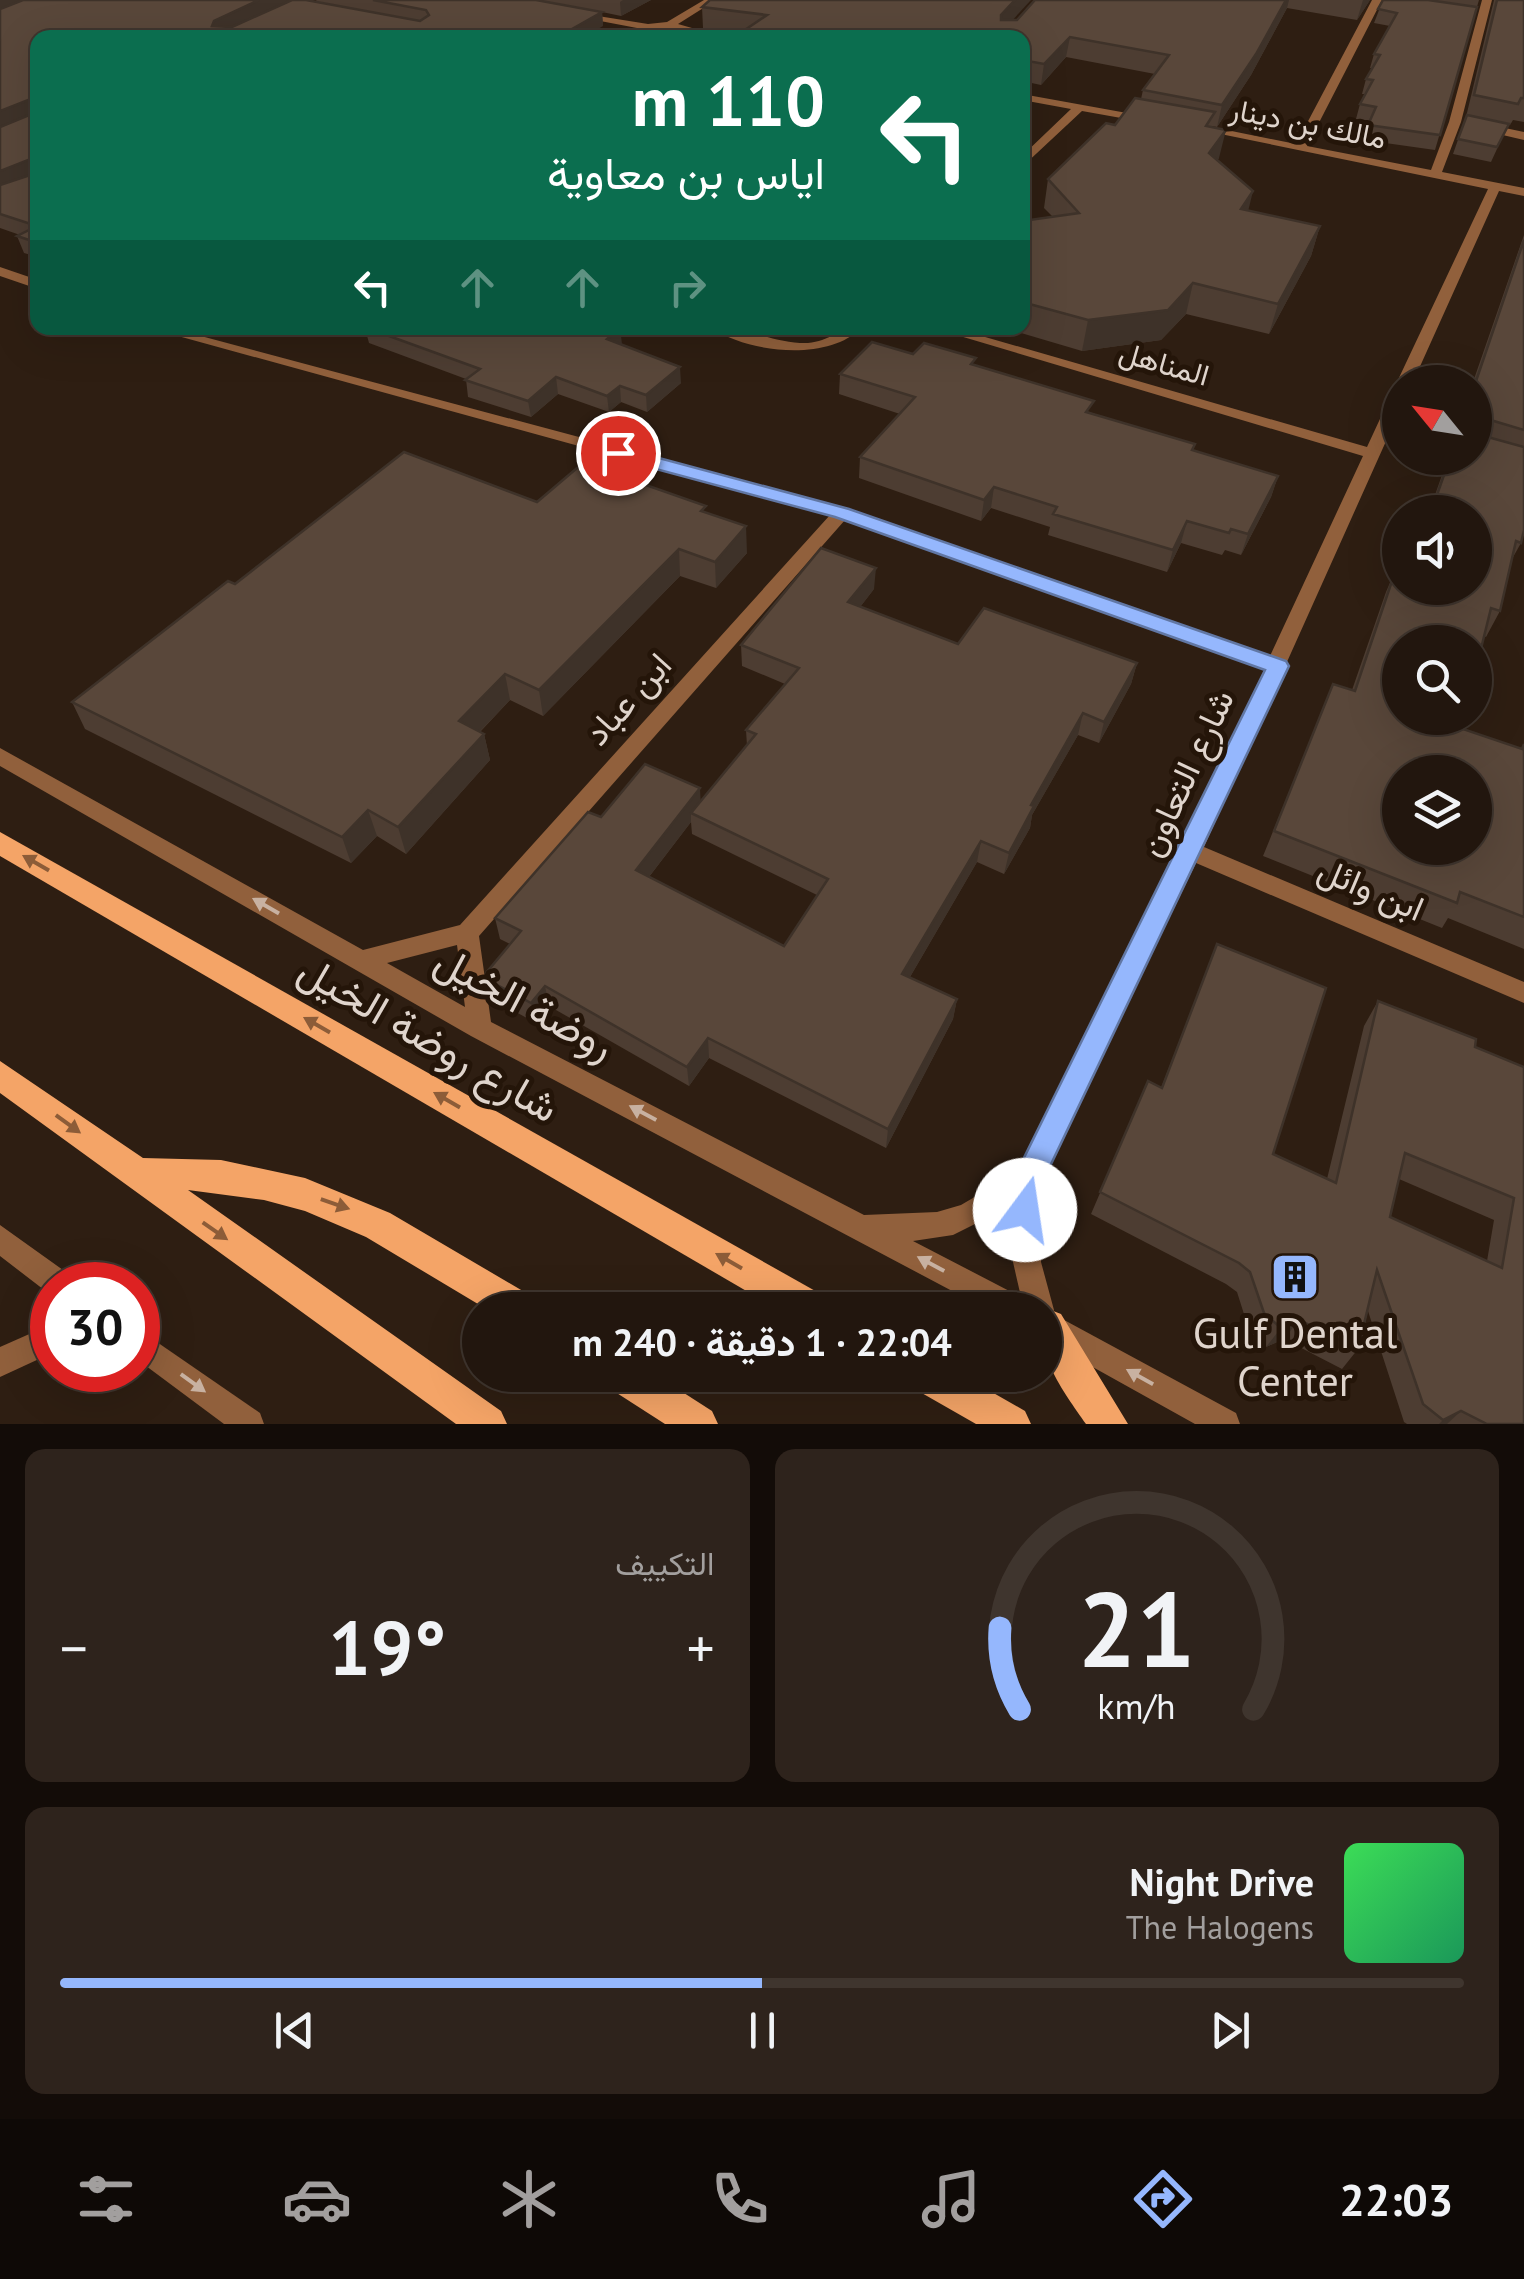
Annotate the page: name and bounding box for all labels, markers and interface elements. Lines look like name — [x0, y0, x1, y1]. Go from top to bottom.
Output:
text: 110 m — [632, 55, 825, 145]
icon: left — [860, 70, 990, 200]
street label: مالك بن دينار — [1226, 88, 1390, 157]
text: اياس بن معاوية — [547, 143, 825, 201]
icon: left — [345, 260, 400, 315]
icon: ahead — [450, 260, 505, 315]
icon: ahead — [555, 260, 610, 315]
icon: right — [660, 260, 715, 315]
street label: المناهل — [1115, 331, 1214, 394]
north arrow — [1382, 365, 1492, 475]
map controls — [1382, 365, 1492, 865]
pin — [576, 411, 661, 496]
icon: arrive — [591, 426, 646, 481]
button: sound — [1382, 495, 1492, 605]
button: search — [1382, 625, 1492, 735]
street label: ابن عباد — [574, 642, 681, 754]
street label: شارع التعاون — [1126, 682, 1246, 864]
button: layers — [1382, 755, 1492, 865]
street label: ابن وائل — [1311, 845, 1431, 931]
one-way arrow — [21, 855, 50, 872]
one-way arrow — [252, 898, 280, 916]
street label: روضة الخيل — [426, 931, 625, 1072]
street label: شارع روضة الخيل — [288, 941, 569, 1136]
one-way arrow — [303, 1017, 332, 1034]
one-way arrow — [432, 1091, 461, 1108]
one-way arrow — [628, 1105, 657, 1122]
one-way arrow — [55, 1114, 81, 1134]
position arrow — [973, 1158, 1077, 1262]
one-way arrow — [320, 1197, 350, 1212]
one-way arrow — [202, 1221, 229, 1240]
building icon: Gulf Dental Center — [1269, 1251, 1321, 1303]
one-way arrow — [714, 1253, 743, 1270]
one-way arrow — [916, 1256, 945, 1273]
speed limit sign: 30 — [30, 1262, 160, 1392]
place label: Gulf Dental Center — [1193, 1305, 1397, 1408]
text: 22:04 · 1 دقيقة · 240 m — [572, 1317, 952, 1366]
one-way arrow — [1125, 1369, 1154, 1386]
one-way arrow — [180, 1373, 207, 1393]
text: التكييف — [615, 1542, 715, 1584]
text: 21 — [1078, 1561, 1196, 1696]
text: 19° — [328, 1599, 446, 1696]
text: − — [60, 1612, 88, 1683]
text: + — [687, 1612, 714, 1683]
text: km/h — [1098, 1683, 1176, 1729]
text: Night Drive — [1130, 1857, 1314, 1906]
text: The Halogens — [1126, 1906, 1314, 1948]
icon: previous — [267, 2003, 322, 2058]
icon: pause — [735, 2003, 790, 2058]
icon: next — [1203, 2003, 1258, 2058]
icon: filters — [71, 2164, 141, 2234]
icon: car — [282, 2164, 352, 2234]
icon: climate — [494, 2164, 564, 2234]
icon: phone — [705, 2164, 775, 2234]
icon: music — [916, 2164, 986, 2234]
icon: directions — [1128, 2164, 1198, 2234]
text: 22:03 — [1339, 2170, 1453, 2228]

